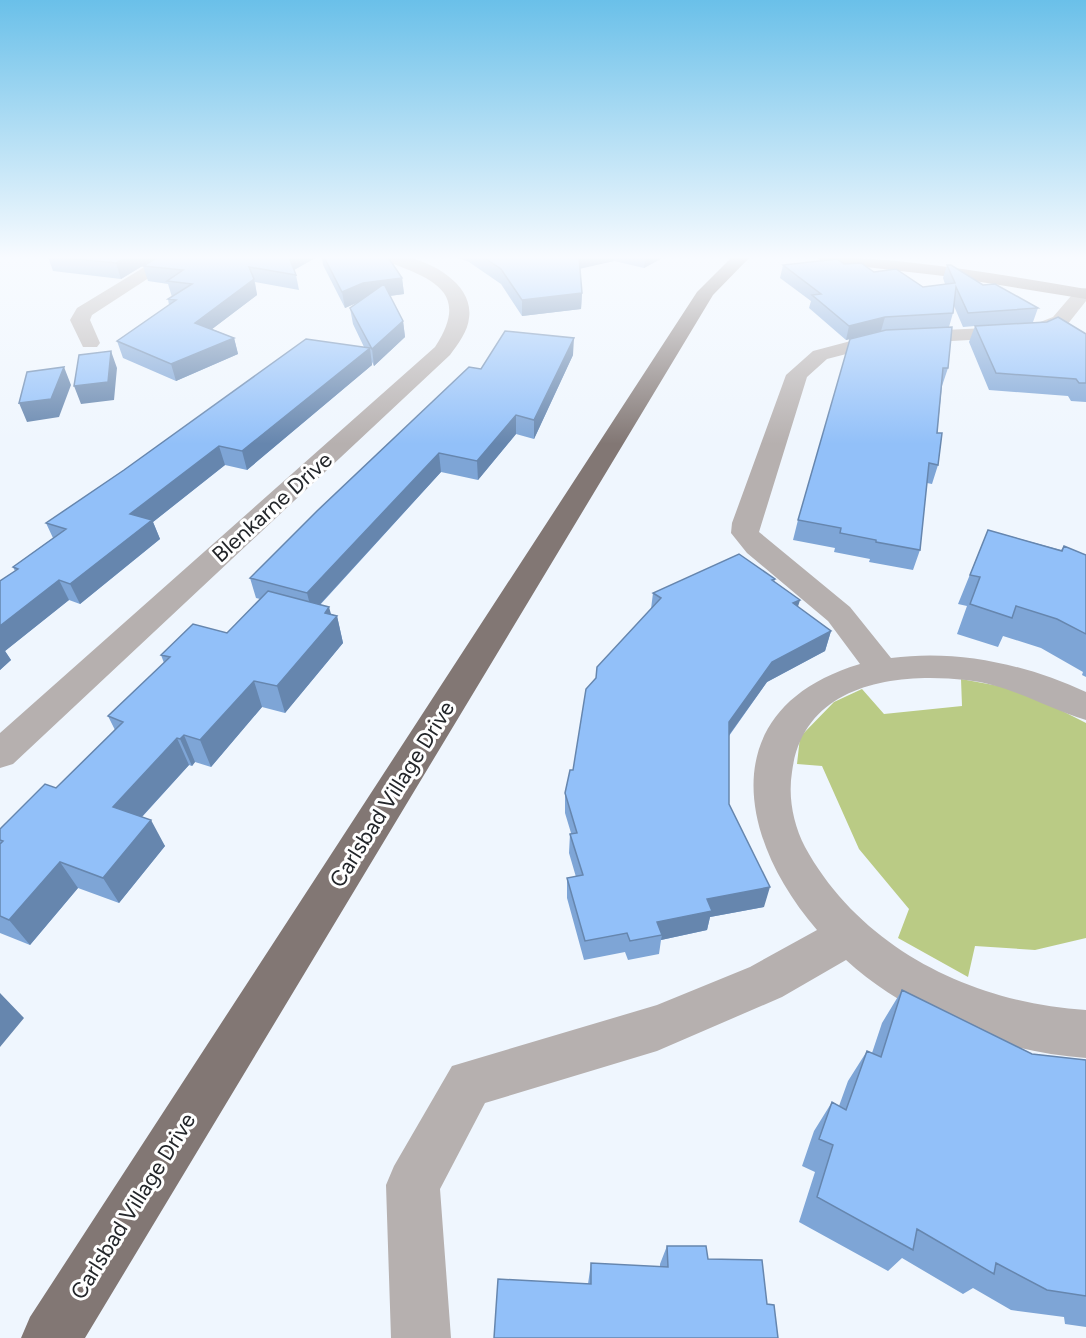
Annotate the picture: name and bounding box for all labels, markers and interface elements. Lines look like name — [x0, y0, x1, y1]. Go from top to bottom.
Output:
street label: Blenkarne Drive — [206, 446, 338, 568]
street label: Carlsbad Village Drive — [324, 696, 460, 892]
street label: Carlsbad Village Drive — [65, 1108, 201, 1304]

